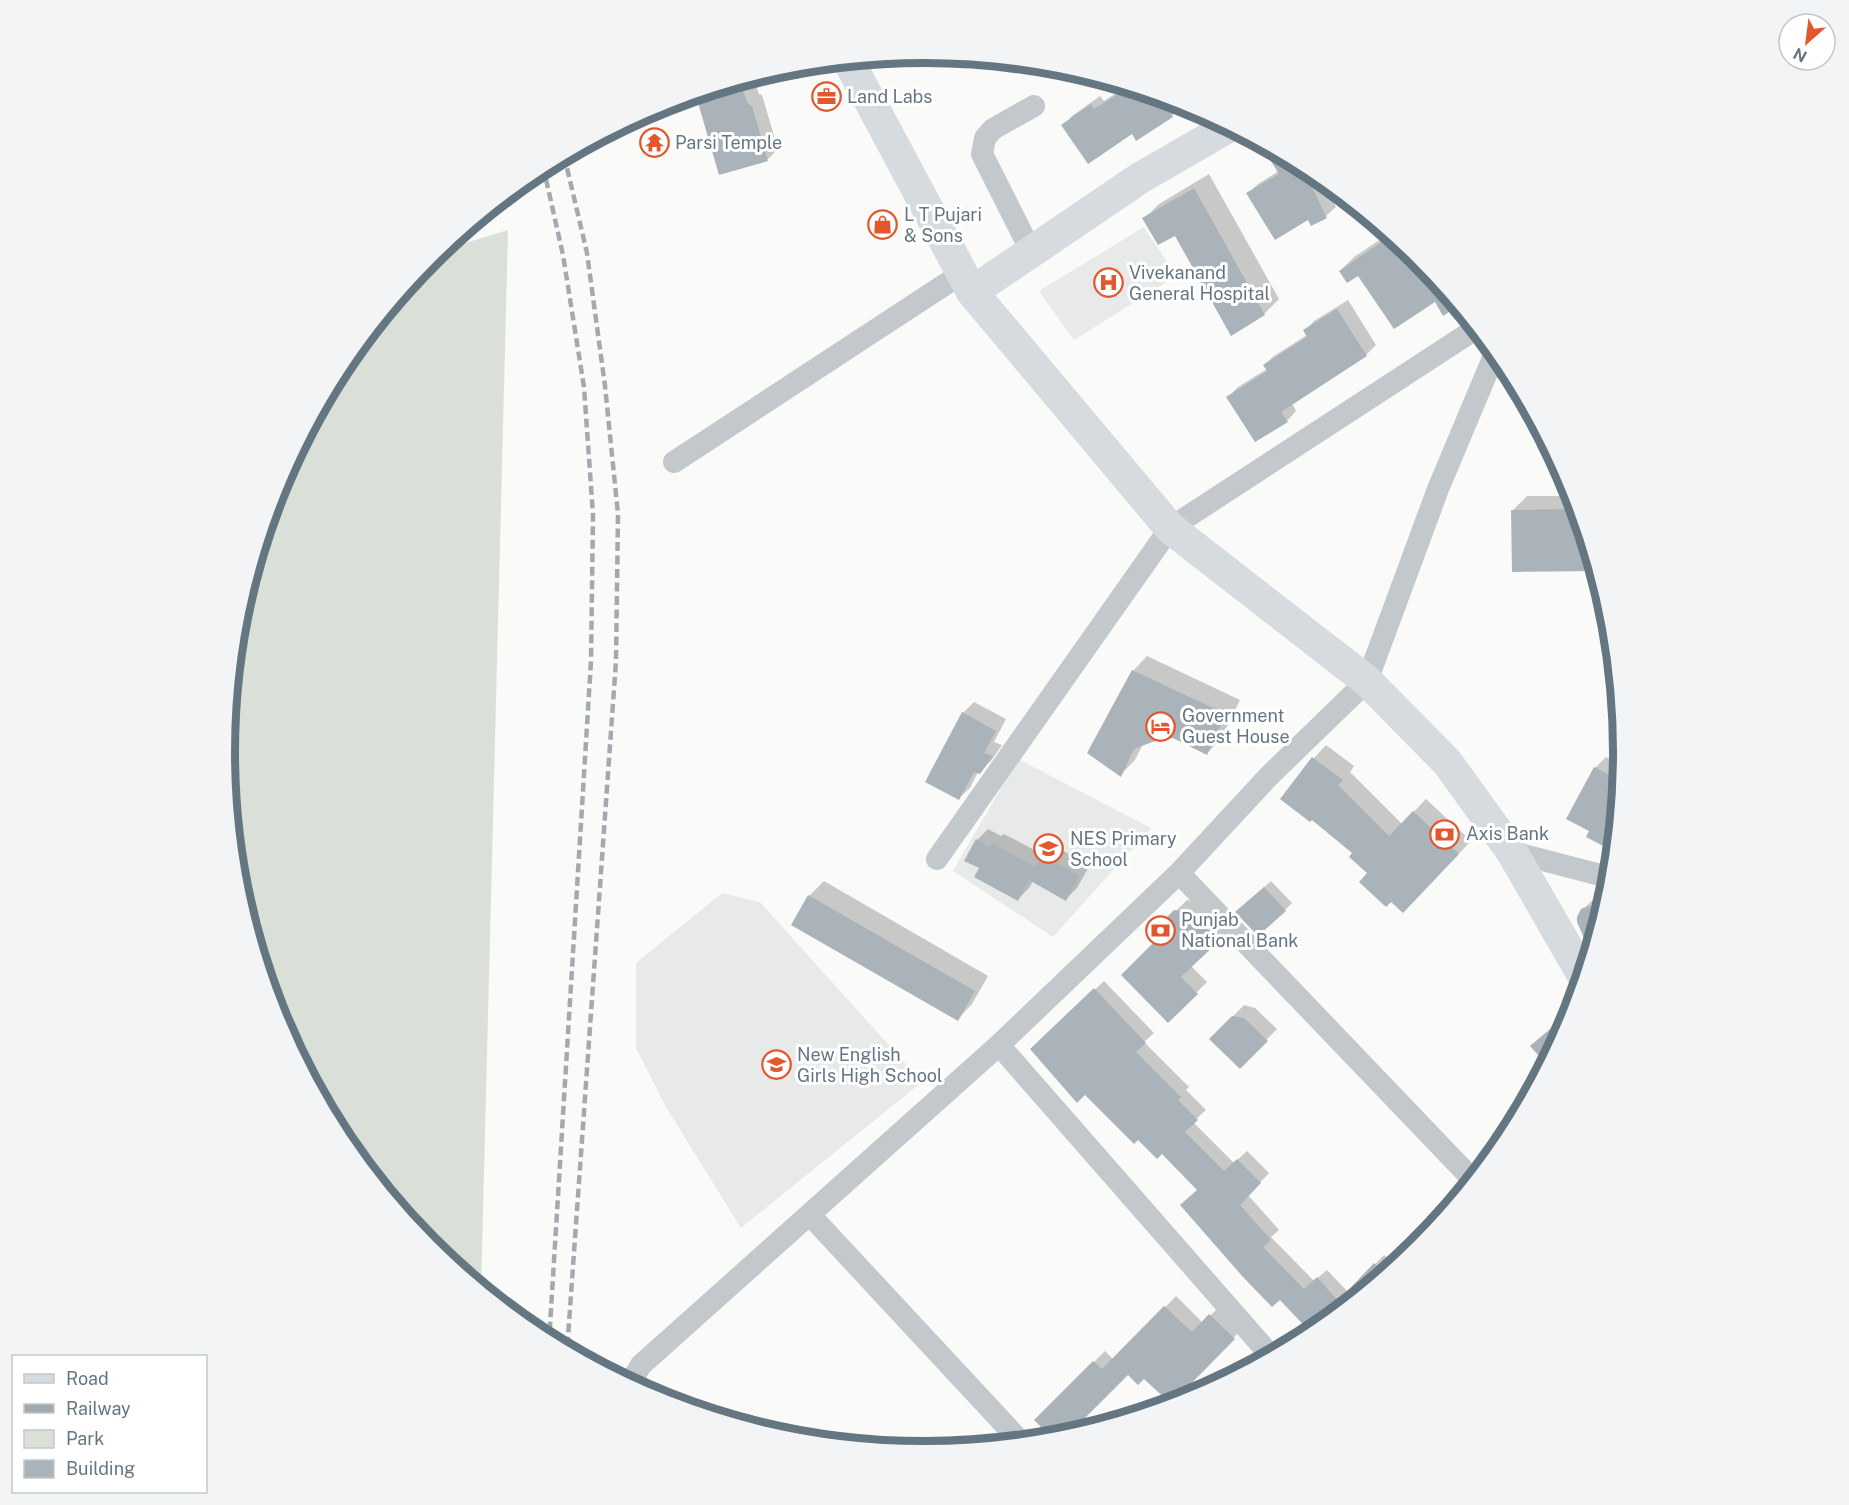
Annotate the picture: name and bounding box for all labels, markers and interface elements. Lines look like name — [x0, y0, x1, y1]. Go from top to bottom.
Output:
north arrow — [1777, 12, 1837, 72]
text: N — [1790, 43, 1810, 66]
office icon: Land Labs — [810, 81, 842, 113]
place label: Land Labs — [847, 86, 932, 107]
temple icon: Parsi Temple — [638, 127, 670, 159]
place label: Parsi Temple — [675, 132, 782, 153]
place label: L T Pujari & Sons — [904, 204, 982, 246]
shop icon: L T Pujari & Sons — [867, 209, 899, 241]
place label: Vivekanand General Hospital — [1129, 262, 1270, 304]
hospital icon: Vivekanand General Hospital — [1092, 267, 1124, 299]
place label: Government Guest House — [1182, 705, 1290, 747]
hotel icon: Government Guest House — [1145, 710, 1177, 742]
bank icon: Axis Bank — [1429, 818, 1461, 850]
place label: Axis Bank — [1466, 823, 1549, 844]
place label: NES Primary School — [1070, 828, 1177, 870]
school or university icon: NES Primary School — [1033, 833, 1065, 865]
place label: Punjab National Bank — [1181, 909, 1298, 951]
bank icon: Punjab National Bank — [1144, 914, 1176, 946]
place label: New English Girls High School — [797, 1044, 943, 1086]
school or university icon: New English Girls High School — [760, 1049, 792, 1081]
legend — [12, 1355, 207, 1493]
text: Road — [66, 1368, 109, 1389]
text: Railway — [66, 1398, 131, 1419]
text: Park — [66, 1428, 104, 1449]
text: Building — [66, 1458, 135, 1479]

